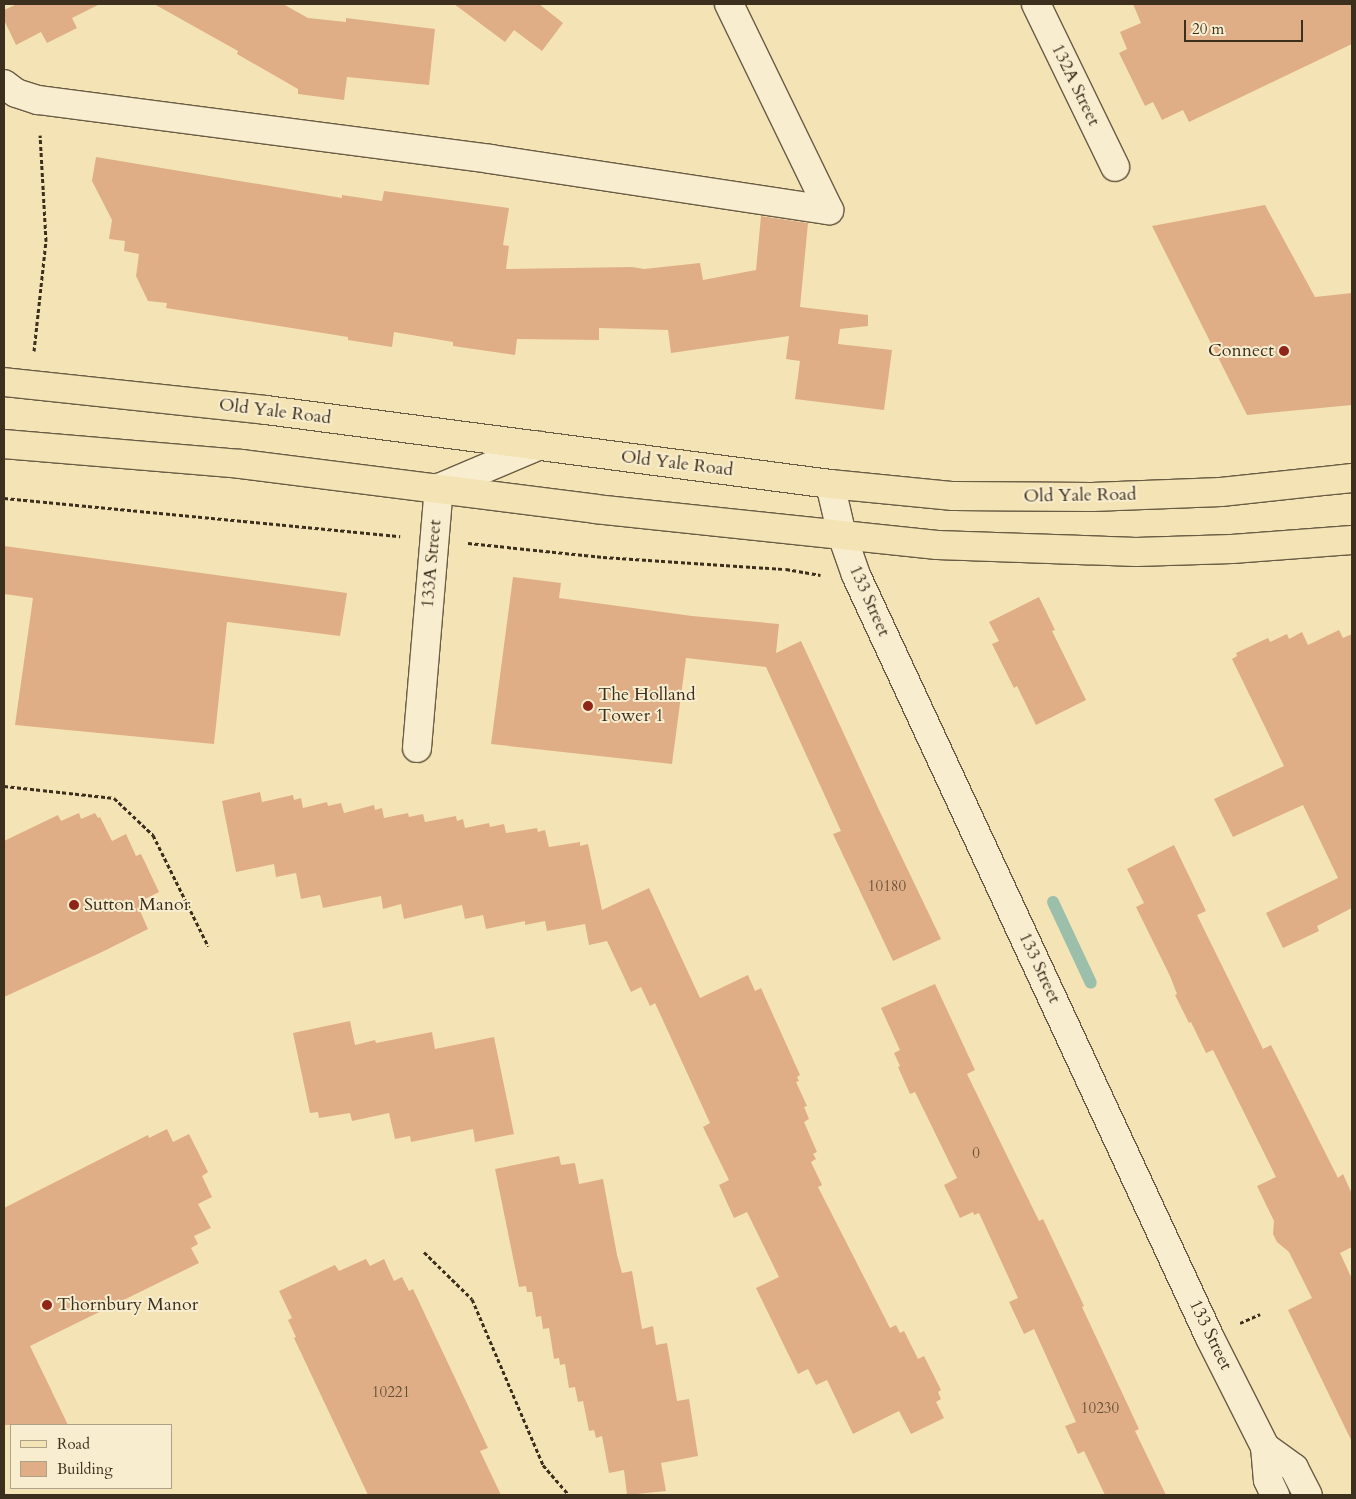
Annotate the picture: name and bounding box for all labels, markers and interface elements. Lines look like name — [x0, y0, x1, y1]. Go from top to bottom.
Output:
scale bar — [1186, 10, 1305, 42]
text: 20 m — [1192, 19, 1224, 39]
street label: 132A Street — [1046, 40, 1104, 130]
place label: Connect — [1208, 340, 1274, 362]
marker: Connect — [1278, 345, 1290, 357]
street label: Old Yale Road — [218, 394, 332, 430]
street label: Old Yale Road — [620, 446, 734, 482]
street label: Old Yale Road — [1023, 484, 1137, 508]
street label: 133A Street — [417, 519, 447, 609]
street label: 133 Street — [844, 562, 894, 640]
place label: The Holland Tower 1 — [598, 685, 696, 728]
marker: The Holland Tower 1 — [582, 700, 594, 712]
house number: 10180 — [868, 878, 906, 896]
place label: Sutton Manor — [84, 894, 190, 916]
marker: Sutton Manor — [68, 899, 80, 911]
street label: 133 Street — [1013, 929, 1065, 1007]
house number: 0 — [972, 1145, 980, 1163]
place label: Thornbury Manor — [57, 1294, 198, 1316]
street label: 133 Street — [1184, 1296, 1236, 1374]
marker: Thornbury Manor — [41, 1299, 53, 1311]
house number: 10221 — [372, 1384, 410, 1402]
house number: 10230 — [1081, 1400, 1119, 1418]
legend — [10, 1424, 172, 1489]
text: Road — [57, 1434, 90, 1454]
text: Building — [57, 1459, 113, 1479]

